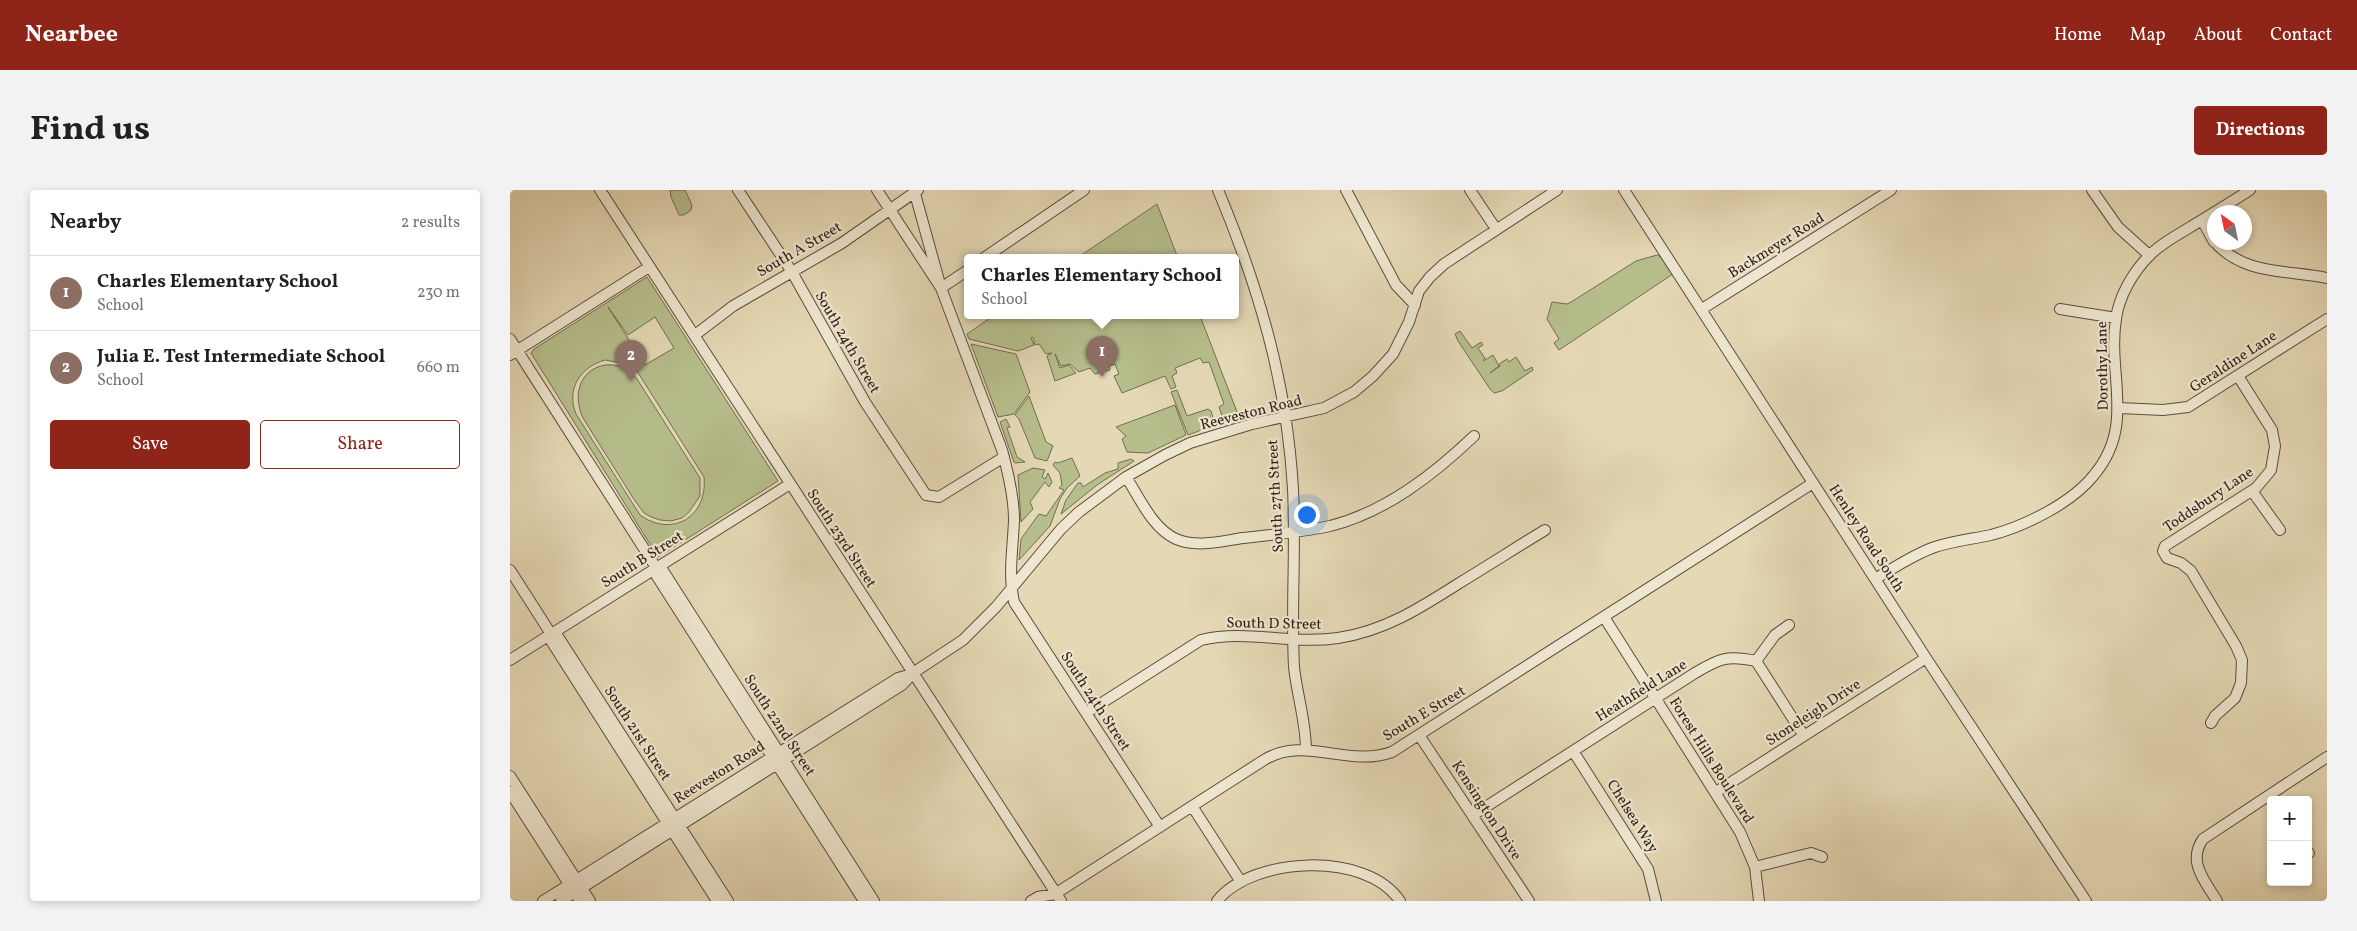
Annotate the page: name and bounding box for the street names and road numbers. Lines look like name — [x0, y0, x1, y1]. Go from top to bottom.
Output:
street label: Backmeyer Road — [1725, 208, 1829, 284]
street label: South A Street — [753, 218, 846, 283]
street label: South 24th Street — [809, 288, 885, 398]
street label: Dorothy Lane — [2092, 321, 2115, 411]
street label: Geraldine Lane — [2186, 326, 2282, 398]
street label: Reeveston Road — [1198, 391, 1304, 436]
street label: South 27th Street — [1263, 439, 1290, 553]
street label: Toddsbury Lane — [2160, 462, 2258, 538]
street label: Henley Road South — [1823, 481, 1909, 597]
street label: South 23rd Street — [801, 485, 881, 592]
street label: South B Street — [598, 527, 688, 594]
street label: South D Street — [1226, 613, 1322, 636]
street label: South 24th Street — [1055, 648, 1135, 756]
street label: Heathfield Lane — [1592, 655, 1692, 728]
street label: South 22nd Street — [738, 671, 820, 781]
street label: Stoneleigh Drive — [1762, 675, 1866, 752]
street label: South E Street — [1379, 681, 1470, 747]
street label: South 21st Street — [598, 682, 675, 786]
street label: Forest Hills Boulevard — [1663, 694, 1758, 828]
street label: Reeveston Road — [670, 737, 770, 810]
street label: Kensington Drive — [1446, 757, 1526, 865]
street label: Chelsea Way — [1601, 776, 1663, 858]

